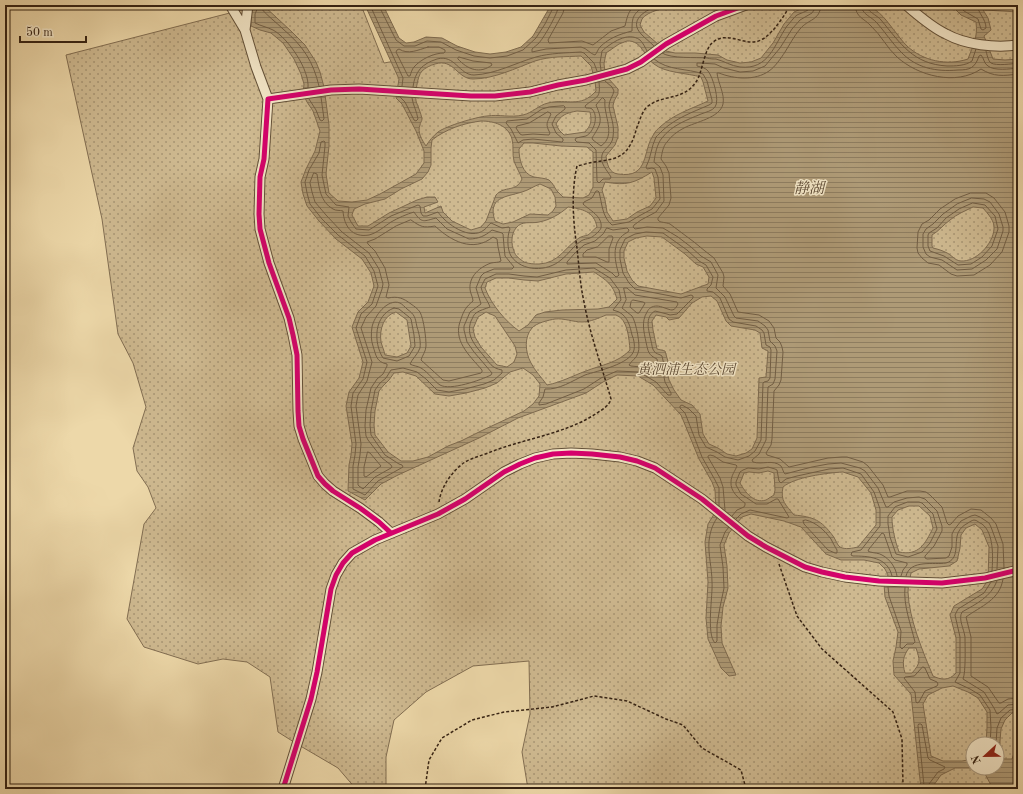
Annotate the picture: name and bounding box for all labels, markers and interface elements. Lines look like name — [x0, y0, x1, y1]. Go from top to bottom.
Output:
scale bar — [20, 18, 86, 44]
text: 50 m — [26, 26, 53, 39]
water label: 静湖 — [794, 180, 827, 197]
park label: 黄泗浦生态公园 — [637, 362, 737, 377]
north arrow — [965, 736, 1005, 776]
text: N — [970, 753, 984, 765]

